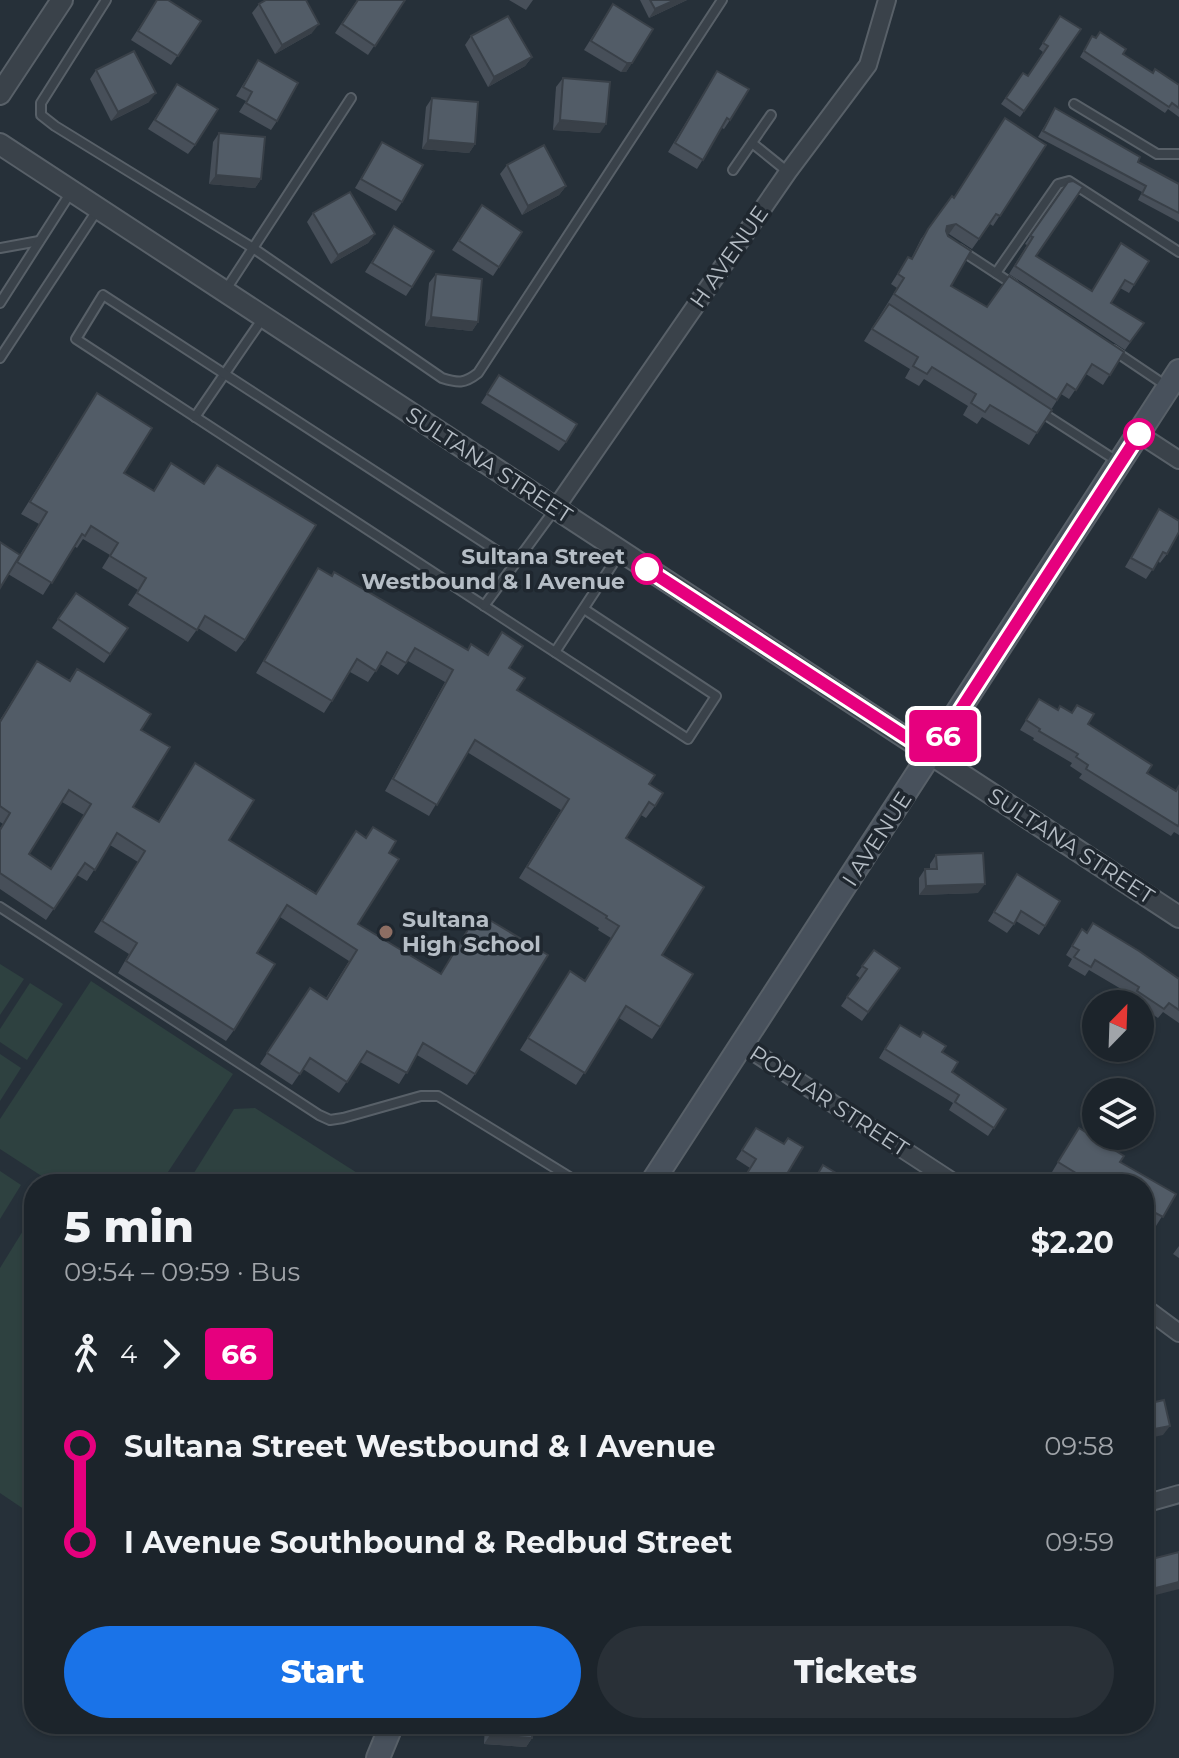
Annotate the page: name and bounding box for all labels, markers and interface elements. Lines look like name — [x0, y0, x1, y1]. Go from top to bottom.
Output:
street label: H AVENUE — [684, 201, 774, 313]
street label: SULTANA STREET — [401, 401, 578, 529]
unlabelled marker — [1124, 419, 1154, 449]
place label: Sultana Street Westbound & I Avenue — [361, 543, 625, 595]
marker: Sultana Street Westbound & I Avenue — [632, 554, 662, 584]
line badge: 66 — [907, 710, 979, 762]
text: 66 — [925, 719, 961, 753]
street label: SULTANA STREET — [983, 782, 1160, 910]
street label: I AVENUE — [836, 787, 918, 891]
place label: Sultana High School — [402, 906, 541, 958]
marker: Sultana High School — [377, 923, 395, 941]
north arrow — [1082, 990, 1154, 1062]
map controls — [1082, 990, 1154, 1150]
street label: POPLAR STREET — [744, 1040, 914, 1163]
button: layers — [1082, 1078, 1154, 1150]
text: 5 min — [64, 1199, 194, 1253]
text: $2.20 — [1031, 1224, 1114, 1261]
text: 09:54 – 09:59 · Bus — [64, 1256, 300, 1288]
icon: walk — [64, 1332, 108, 1376]
icon: forward — [149, 1332, 193, 1376]
text: 66 — [221, 1337, 257, 1371]
text: 4 — [120, 1338, 137, 1370]
text: Sultana Street Westbound & I Avenue — [124, 1428, 715, 1465]
text: 09:58 — [1044, 1430, 1114, 1462]
text: I Avenue Southbound & Redbud Street — [124, 1524, 732, 1561]
text: 09:59 — [1045, 1526, 1114, 1558]
button: Start — [64, 1626, 581, 1718]
button: Tickets — [597, 1626, 1114, 1718]

